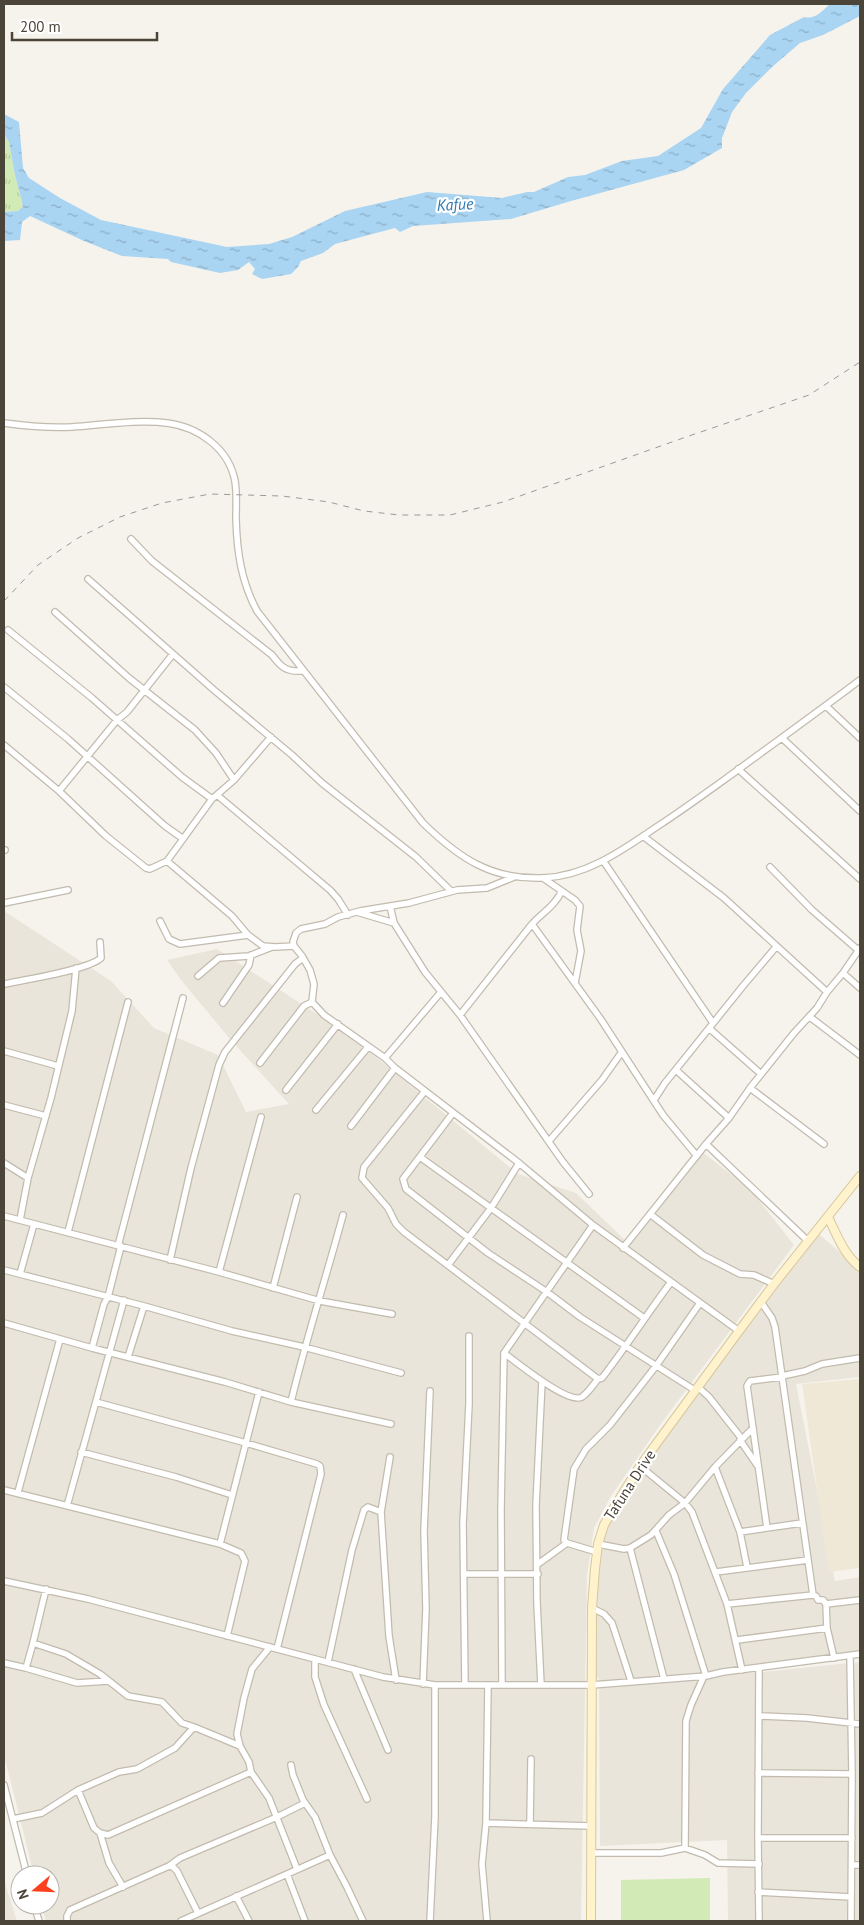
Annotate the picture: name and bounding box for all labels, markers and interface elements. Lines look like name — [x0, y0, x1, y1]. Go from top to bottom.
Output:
scale bar — [12, 10, 158, 42]
text: 200 m — [20, 17, 61, 36]
water label: Kafue — [436, 193, 474, 215]
street label: Tafuna Drive — [600, 1446, 659, 1524]
north arrow — [10, 1865, 60, 1915]
text: N — [13, 1887, 33, 1902]

